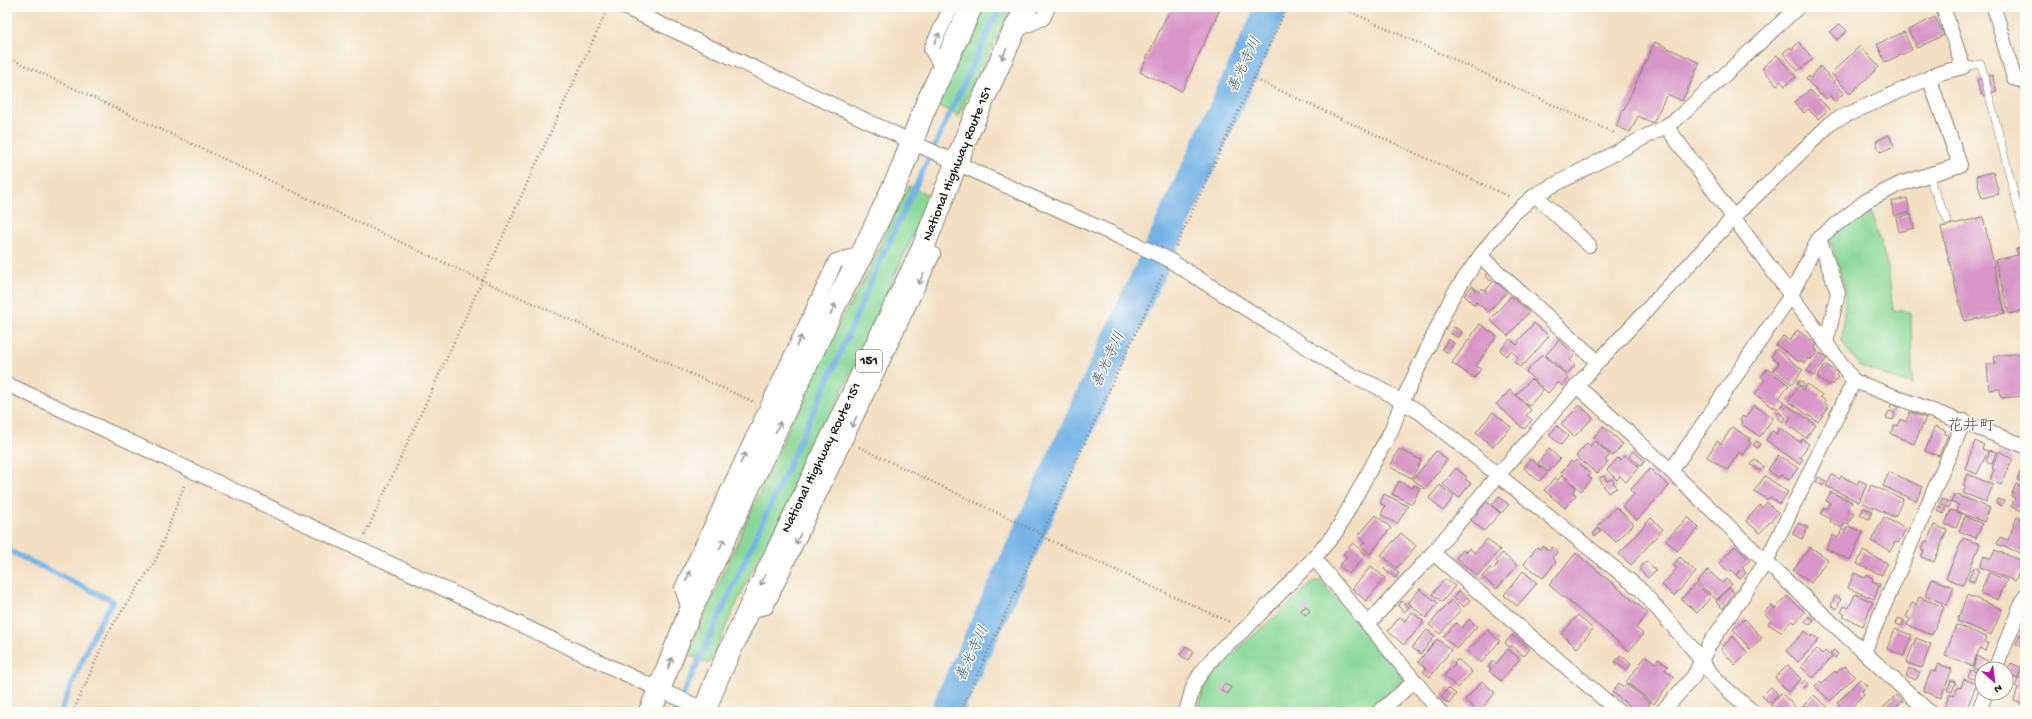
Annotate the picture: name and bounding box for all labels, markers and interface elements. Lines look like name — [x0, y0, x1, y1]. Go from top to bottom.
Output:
one-way arrow — [934, 32, 941, 44]
water label: 善光寺川 — [1223, 34, 1266, 96]
one-way arrow — [1000, 48, 1007, 60]
street label: National Highway Route 151 — [919, 84, 997, 244]
one-way arrow — [917, 273, 924, 285]
one-way arrow — [830, 303, 837, 315]
water label: 善光寺川 — [1087, 329, 1130, 391]
one-way arrow — [796, 335, 803, 347]
road number: 151 — [856, 350, 882, 372]
street label: National Highway Route 151 — [778, 380, 866, 536]
one-way arrow — [850, 415, 857, 427]
district label: 花井町 — [1947, 417, 1995, 437]
one-way arrow — [775, 421, 782, 433]
one-way arrow — [740, 453, 747, 465]
one-way arrow — [794, 533, 801, 545]
one-way arrow — [719, 539, 726, 551]
one-way arrow — [685, 570, 692, 582]
one-way arrow — [759, 573, 766, 585]
water label: 善光寺川 — [951, 623, 994, 685]
one-way arrow — [666, 657, 674, 669]
north arrow — [1974, 661, 2014, 701]
text: N — [1992, 681, 2004, 695]

